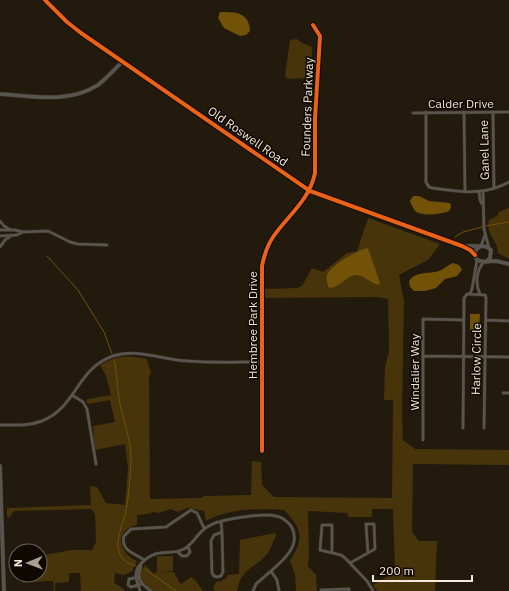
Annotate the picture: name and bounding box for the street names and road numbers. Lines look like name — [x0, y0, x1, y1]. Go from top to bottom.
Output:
street label: Founders Parkway — [298, 57, 316, 157]
street label: Calder Drive — [428, 96, 494, 111]
street label: Old Roswell Road — [205, 103, 291, 169]
street label: Ganel Lane — [476, 119, 492, 180]
street label: Hembree Park Drive — [245, 271, 260, 379]
street label: Harlow Circle — [468, 322, 484, 395]
street label: Windalier Way — [407, 334, 422, 410]

